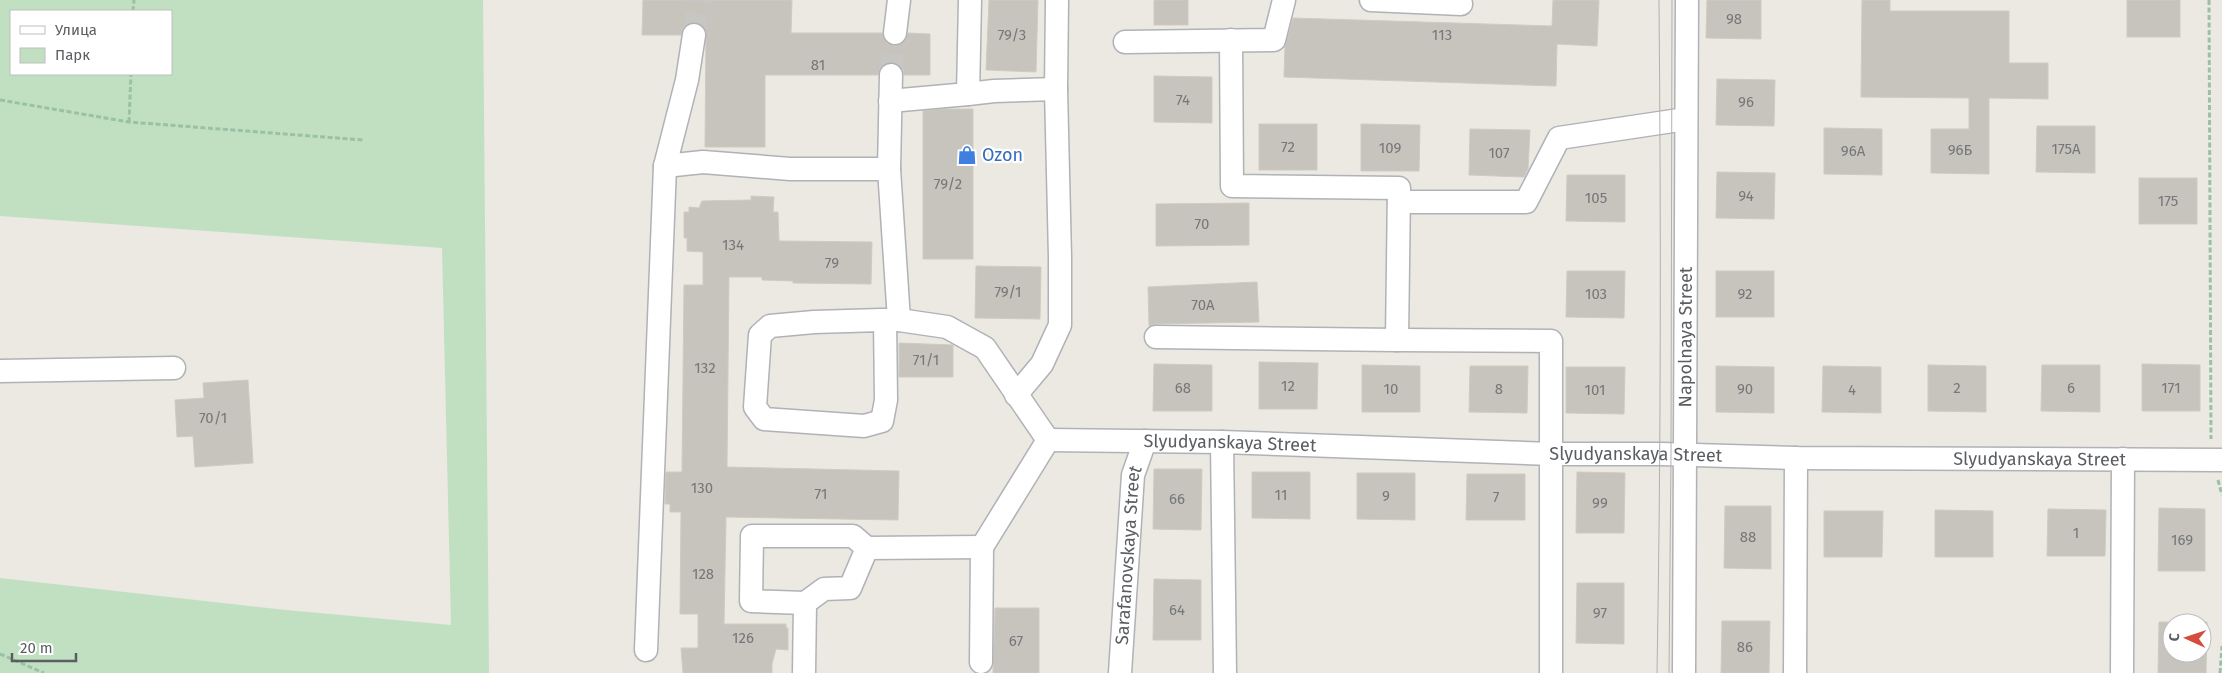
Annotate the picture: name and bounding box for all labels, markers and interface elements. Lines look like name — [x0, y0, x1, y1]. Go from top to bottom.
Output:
legend — [10, 10, 172, 75]
house number: 98 — [1726, 10, 1742, 28]
text: Улица — [55, 21, 97, 39]
house number: 79/3 — [998, 26, 1026, 44]
house number: 113 — [1432, 26, 1452, 44]
text: Парк — [55, 46, 90, 64]
house number: 81 — [811, 56, 825, 74]
house number: 74 — [1176, 91, 1190, 109]
house number: 96 — [1738, 93, 1754, 111]
house number: 72 — [1281, 138, 1295, 156]
house number: 109 — [1379, 139, 1401, 157]
house number: 175А — [2051, 140, 2081, 158]
house number: 96Б — [1948, 141, 1973, 159]
house number: 96А — [1841, 142, 1866, 160]
shop icon: Ozon — [956, 144, 978, 166]
place label: Ozon — [982, 144, 1023, 166]
house number: 107 — [1488, 144, 1510, 162]
house number: 79/2 — [934, 175, 962, 193]
house number: 94 — [1738, 187, 1754, 205]
house number: 105 — [1585, 189, 1607, 207]
house number: 175 — [2158, 192, 2178, 210]
house number: 70 — [1195, 215, 1209, 233]
house number: 134 — [722, 236, 744, 254]
house number: 79 — [825, 254, 839, 272]
street label: Napolnaya Street — [1674, 266, 1697, 407]
house number: 79/1 — [994, 283, 1022, 301]
house number: 103 — [1585, 285, 1607, 303]
house number: 92 — [1738, 285, 1752, 303]
house number: 70А — [1191, 296, 1215, 314]
house number: 71/1 — [913, 351, 939, 369]
house number: 132 — [694, 359, 716, 377]
house number: 12 — [1281, 377, 1295, 395]
house number: 68 — [1175, 379, 1191, 397]
house number: 2 — [1953, 379, 1961, 397]
house number: 6 — [2067, 379, 2075, 397]
house number: 171 — [2161, 379, 2181, 397]
house number: 10 — [1384, 380, 1398, 398]
house number: 8 — [1495, 380, 1503, 398]
house number: 90 — [1737, 380, 1753, 398]
house number: 101 — [1585, 381, 1606, 399]
house number: 4 — [1848, 381, 1856, 399]
house number: 70/1 — [199, 409, 227, 427]
street label: Slyudyanskaya Street — [1143, 430, 1317, 456]
street label: Slyudyanskaya Street — [1549, 443, 1723, 467]
street label: Slyudyanskaya Street — [1953, 448, 2127, 471]
street label: Sarafanovskaya Street — [1111, 462, 1147, 646]
house number: 130 — [691, 479, 713, 497]
house number: 71 — [815, 485, 827, 503]
house number: 11 — [1275, 486, 1287, 504]
house number: 9 — [1382, 487, 1390, 505]
house number: 7 — [1493, 488, 1500, 506]
house number: 66 — [1169, 490, 1185, 508]
house number: 99 — [1592, 494, 1608, 512]
house number: 1 — [2073, 524, 2079, 542]
house number: 88 — [1740, 528, 1756, 546]
house number: 169 — [2171, 531, 2193, 549]
house number: 128 — [692, 565, 714, 583]
house number: 64 — [1169, 601, 1185, 619]
house number: 97 — [1593, 604, 1607, 622]
north arrow — [2162, 613, 2212, 663]
house number: 126 — [732, 629, 754, 647]
scale bar — [12, 630, 76, 662]
house number: 67 — [1009, 632, 1023, 650]
text: С — [2166, 633, 2183, 642]
house number: 86 — [1737, 638, 1753, 656]
text: 20 m — [20, 639, 53, 657]

